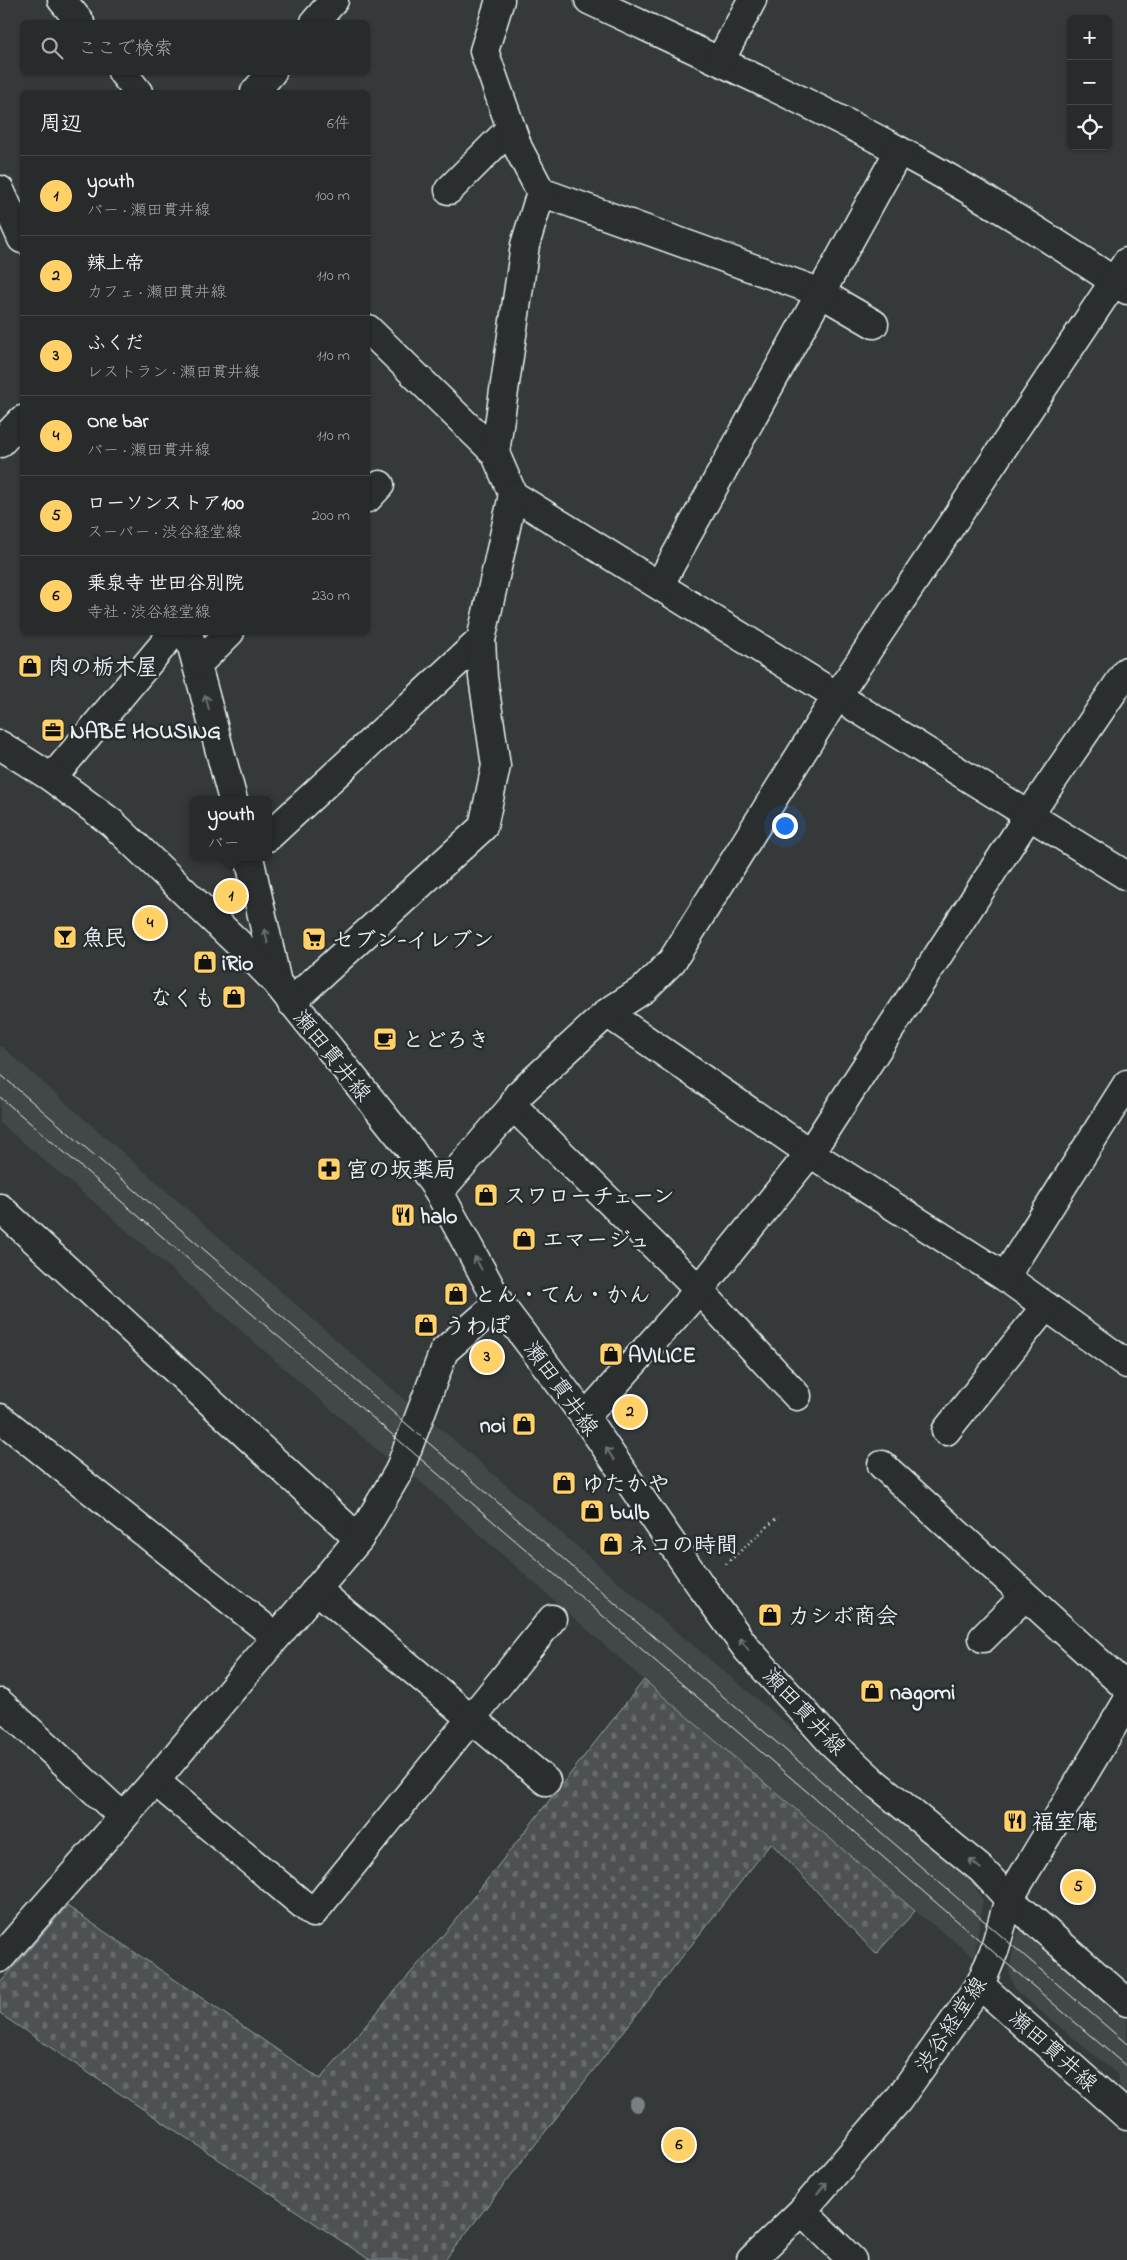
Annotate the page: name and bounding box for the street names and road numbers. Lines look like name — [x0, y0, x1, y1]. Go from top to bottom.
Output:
street label: 瀬田貫井線 — [284, 1004, 378, 1110]
street label: 瀬田貫井線 — [514, 1336, 605, 1444]
street label: 瀬田貫井線 — [754, 1662, 852, 1764]
street label: 渋谷経堂線 — [908, 1971, 997, 2080]
street label: 瀬田貫井線 — [1000, 2004, 1104, 2101]

